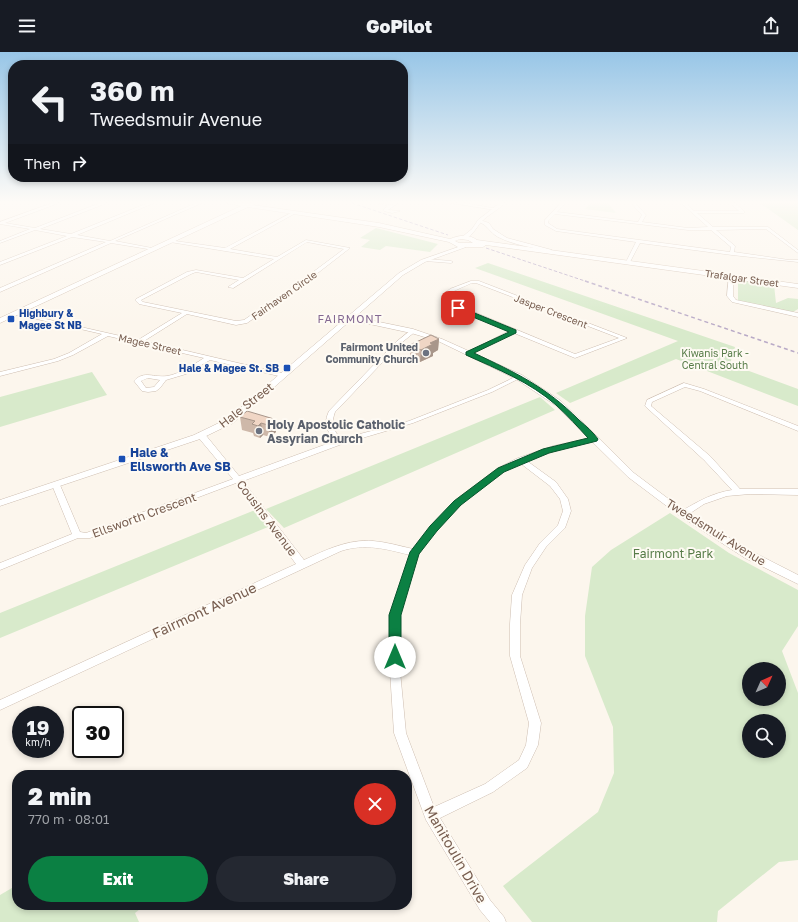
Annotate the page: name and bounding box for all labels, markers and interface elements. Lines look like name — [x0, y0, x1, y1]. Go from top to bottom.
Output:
icon: menu — [16, 15, 38, 37]
text: GoPilot — [366, 15, 432, 37]
icon: share — [760, 15, 782, 37]
text: 360 m — [90, 74, 175, 107]
icon: left — [24, 76, 76, 128]
text: Tweedsmuir Avenue — [90, 108, 262, 130]
icon: right — [68, 152, 90, 174]
text: Then — [24, 154, 60, 172]
street label: Trafalgar Street — [704, 267, 780, 289]
street label: Fairhaven Circle — [249, 268, 319, 322]
pin — [441, 291, 475, 325]
street label: Jasper Crescent — [513, 291, 589, 331]
icon: arrive — [447, 297, 469, 319]
place label: Highbury & Magee St NB — [19, 307, 82, 331]
district label: FAIRMONT — [318, 312, 382, 325]
marker: Highbury & Magee St NB — [6, 314, 16, 324]
street label: Magee Street — [117, 331, 183, 357]
place label: Fairmont United Community Church — [325, 341, 418, 365]
park label: Kiwanis Park - Central South — [681, 347, 749, 371]
marker: Fairmont United Community Church — [421, 348, 431, 358]
place label: Hale & Magee St. SB — [179, 362, 279, 374]
marker: Hale & Magee St. SB — [282, 363, 292, 373]
street label: Hale Street — [216, 379, 276, 431]
place label: Holy Apostolic Catholic Assyrian Church — [267, 417, 405, 446]
marker: Holy Apostolic Catholic Assyrian Church — [254, 426, 264, 436]
place label: Hale & Ellsworth Ave SB — [130, 445, 231, 474]
marker: Hale & Ellsworth Ave SB — [117, 454, 127, 464]
street label: Cousins Avenue — [234, 477, 300, 559]
street label: Ellsworth Crescent — [90, 489, 198, 541]
street label: Tweedsmuir Avenue — [663, 495, 769, 569]
park label: Fairmont Park — [633, 546, 713, 561]
street label: Fairmont Avenue — [149, 578, 259, 642]
position arrow — [374, 636, 416, 678]
north arrow — [742, 662, 786, 706]
map controls — [742, 662, 786, 758]
speed limit sign: 30 — [72, 706, 124, 758]
button: search — [742, 714, 786, 758]
text: 19 — [26, 715, 49, 739]
text: km/h — [25, 736, 51, 748]
text: 2 min — [28, 781, 91, 810]
button: close — [354, 783, 396, 825]
street label: Manitoulin Drive — [421, 802, 491, 906]
text: 770 m · 08:01 — [28, 811, 109, 827]
button: Exit — [28, 856, 208, 902]
button: Share — [216, 856, 396, 902]

